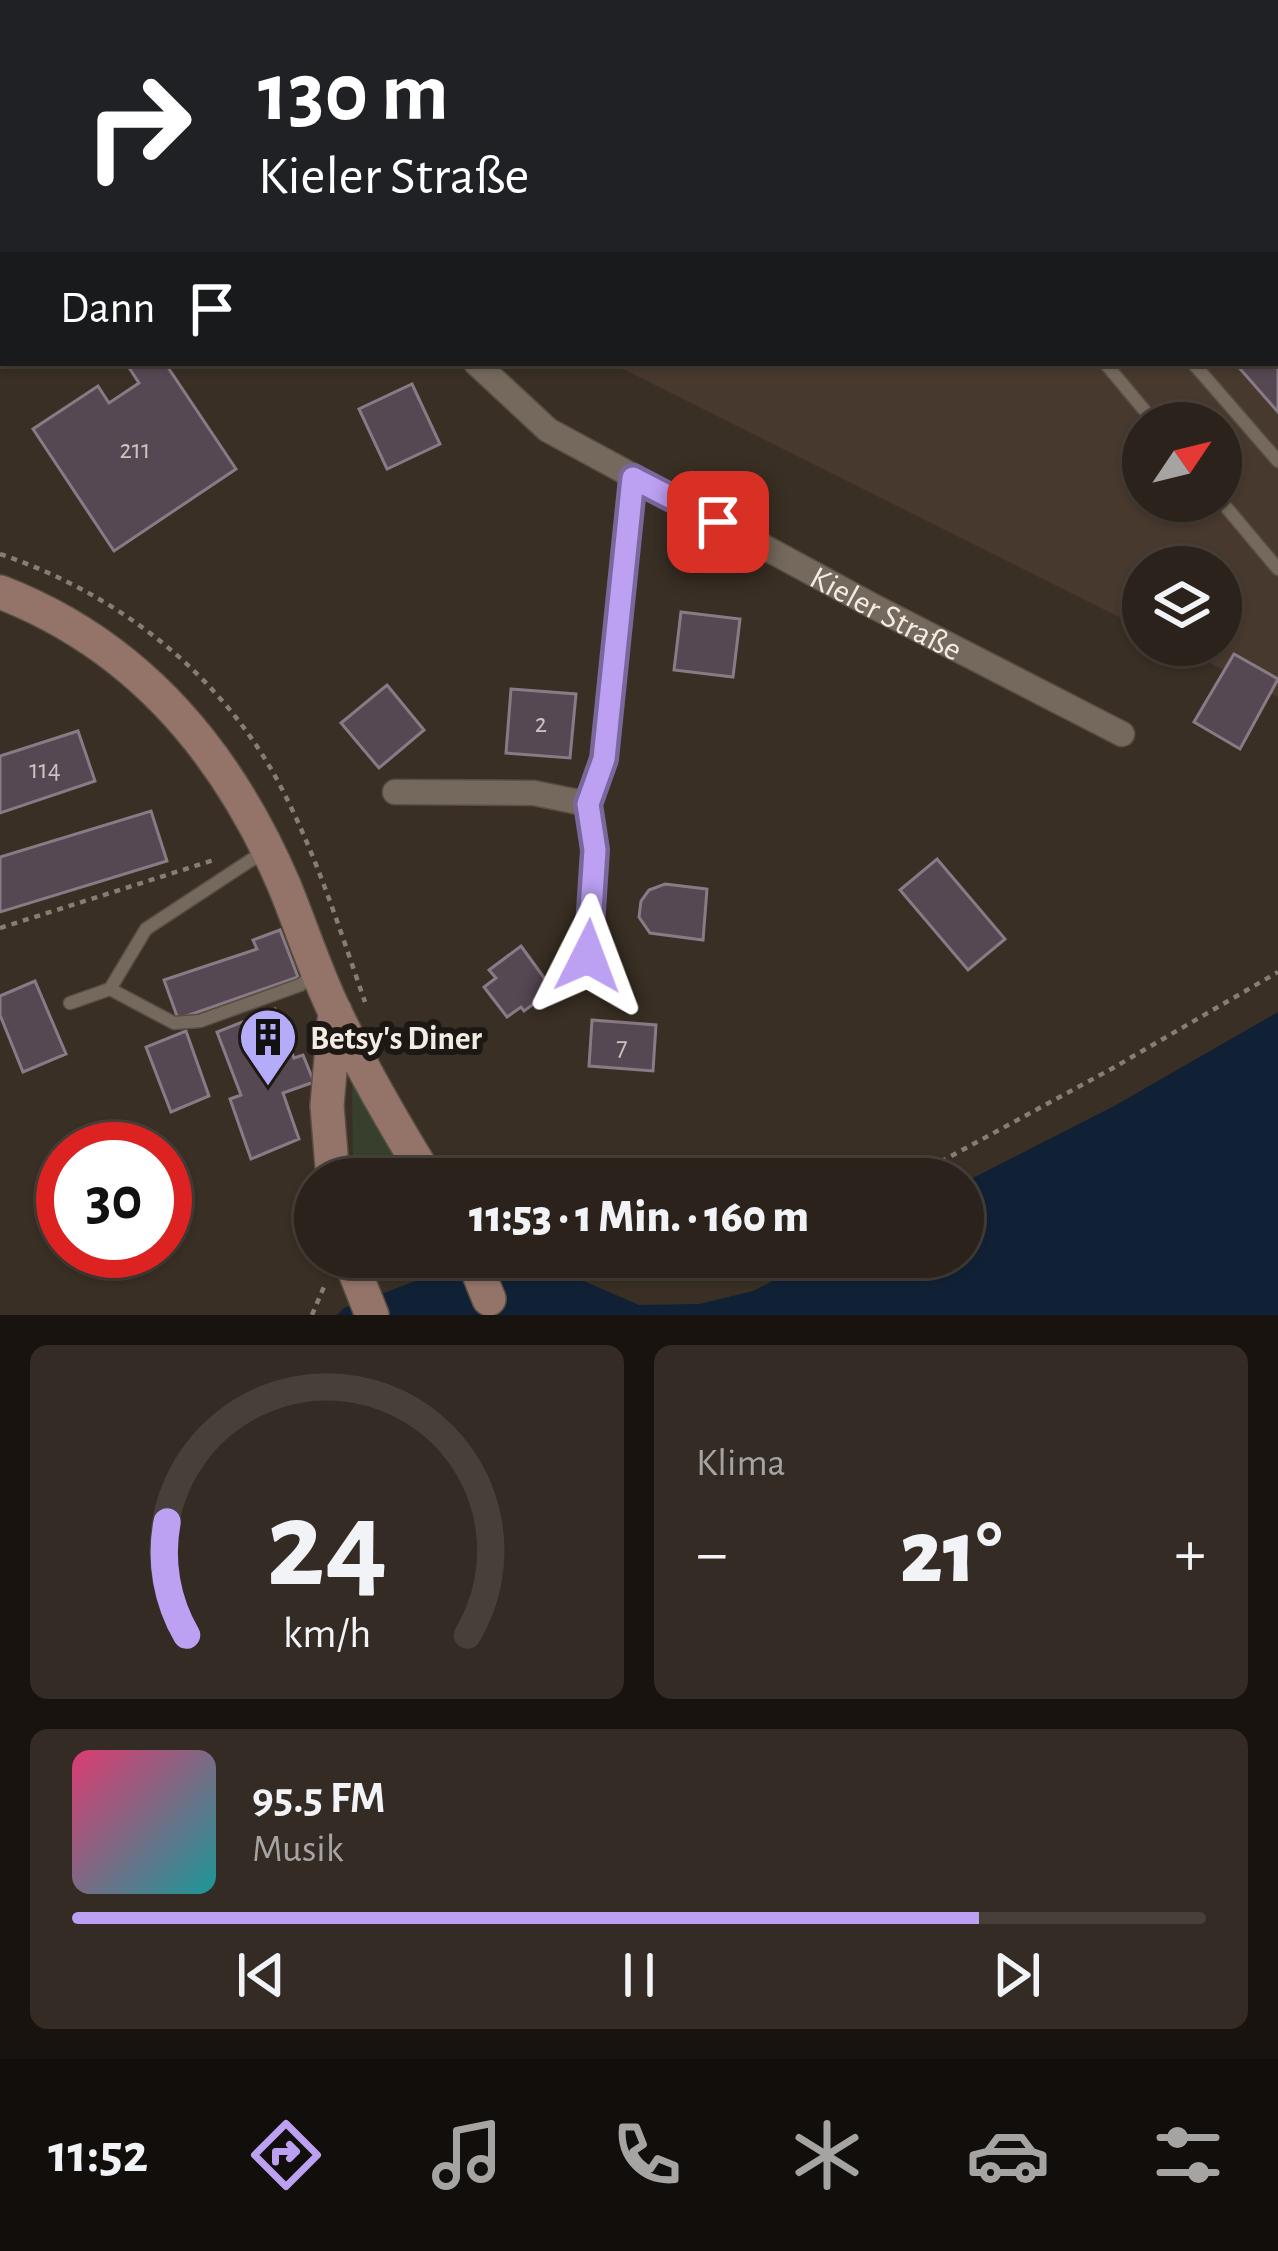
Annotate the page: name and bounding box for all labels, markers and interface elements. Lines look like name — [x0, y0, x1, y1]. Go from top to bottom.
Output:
icon: right — [60, 48, 216, 204]
text: 130 m — [258, 52, 449, 136]
text: Kieler Straße — [258, 150, 529, 204]
icon: arrive — [179, 276, 245, 342]
text: Dann — [60, 286, 155, 331]
north arrow — [1122, 402, 1242, 522]
map controls — [1122, 402, 1242, 666]
house number: 211 — [120, 436, 150, 463]
pin — [667, 471, 769, 573]
icon: arrive — [685, 489, 751, 555]
button: layers — [1122, 546, 1242, 666]
street label: Kieler Straße — [804, 561, 967, 668]
house number: 2 — [535, 710, 547, 737]
house number: 114 — [29, 756, 61, 783]
position arrow — [525, 893, 651, 1019]
building icon: Betsy's Diner — [237, 1006, 299, 1088]
place label: Betsy's Diner — [310, 1023, 483, 1056]
house number: 7 — [616, 1033, 628, 1060]
speed limit sign: 30 — [36, 1122, 192, 1278]
text: 11:53 · 1 Min. · 160 m — [469, 1195, 809, 1240]
text: Klima — [696, 1444, 786, 1483]
text: 24 — [266, 1484, 388, 1609]
text: 21° — [900, 1509, 1002, 1599]
text: − — [696, 1521, 728, 1587]
text: + — [1174, 1521, 1206, 1587]
text: km/h — [283, 1613, 371, 1656]
text: 95.5 FM — [252, 1776, 386, 1821]
text: Musik — [252, 1830, 344, 1869]
icon: previous — [228, 1942, 294, 2008]
icon: pause — [606, 1942, 672, 2008]
icon: next — [984, 1942, 1050, 2008]
icon: directions — [244, 2113, 328, 2197]
icon: music — [425, 2113, 509, 2197]
icon: phone — [605, 2113, 689, 2197]
icon: climate — [785, 2113, 869, 2197]
icon: car — [966, 2113, 1050, 2197]
icon: filters — [1146, 2113, 1230, 2197]
text: 11:52 — [48, 2128, 148, 2182]

